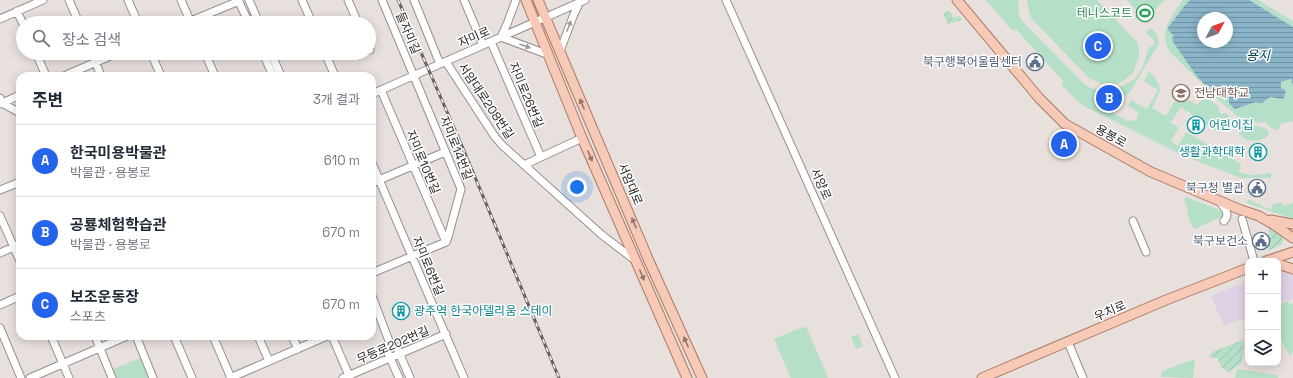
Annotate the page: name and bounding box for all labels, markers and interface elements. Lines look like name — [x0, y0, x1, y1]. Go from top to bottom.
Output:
sports icon: 테니스코트 — [1135, 3, 1155, 23]
place label: 테니스코트 — [1077, 5, 1132, 21]
street label: 들자미길 — [392, 10, 424, 56]
north arrow — [1197, 12, 1233, 48]
search box — [16, 16, 376, 60]
one-way arrow — [567, 20, 573, 32]
street label: 자미로 — [456, 23, 492, 51]
icon: search — [30, 27, 52, 49]
text: 장소 검색 — [62, 30, 121, 49]
pin: C — [1085, 31, 1111, 61]
one-way arrow — [519, 44, 531, 50]
water label: 용지 — [1246, 47, 1271, 64]
public building icon: 북구행복어울림센터 — [1025, 52, 1045, 72]
place label: 북구행복어울림센터 — [923, 54, 1022, 70]
street label: 서암대로208번길 — [455, 60, 517, 142]
street label: 자미로26번길 — [505, 60, 547, 130]
pin: B — [1096, 83, 1122, 113]
school or university icon: 전남대학교 — [1171, 83, 1191, 103]
place label: 전남대학교 — [1194, 85, 1249, 101]
text: 주변 — [32, 89, 63, 111]
text: 3개 결과 — [313, 91, 360, 108]
one-way arrow — [579, 97, 585, 109]
street label: 자미로14번길 — [436, 114, 476, 182]
building icon: 어린이집 — [1186, 115, 1206, 135]
place label: 어린이집 — [1209, 117, 1253, 133]
street label: 용봉로 — [1093, 121, 1129, 151]
street label: 자미로10번길 — [402, 128, 444, 196]
pin: A — [1051, 129, 1077, 159]
building icon: 생활과학대학 — [1248, 142, 1268, 162]
text: 한국미용박물관 — [70, 143, 167, 162]
place label: 생활과학대학 — [1179, 144, 1245, 160]
one-way arrow — [587, 150, 593, 162]
text: A — [41, 152, 49, 169]
text: 610 m — [324, 152, 360, 169]
street label: 서암대로 — [614, 161, 646, 207]
text: 박물관 · 용봉로 — [70, 164, 151, 181]
street label: 서양로 — [807, 166, 835, 202]
your location — [567, 177, 587, 197]
public building icon: 북구청 별관 — [1247, 178, 1267, 198]
place label: 북구청 별관 — [1186, 180, 1244, 196]
text: 공룡체험학습관 — [70, 215, 167, 234]
one-way arrow — [630, 217, 636, 229]
text: B — [41, 224, 49, 241]
text: 670 m — [322, 224, 360, 241]
public building icon: 북구보건소 — [1251, 231, 1271, 251]
place label: 북구보건소 — [1193, 233, 1248, 249]
street label: 자미로6번길 — [408, 234, 448, 298]
text: 박물관 · 용봉로 — [70, 236, 151, 253]
map controls — [1245, 258, 1281, 366]
button: + — [1245, 258, 1281, 294]
one-way arrow — [639, 270, 645, 281]
text: 보조운동장 — [70, 287, 139, 306]
button: − — [1245, 294, 1281, 330]
text: C — [41, 296, 49, 313]
text: 670 m — [322, 296, 360, 313]
street label: 우치로 — [1092, 297, 1128, 325]
building icon: 광주역 한국아델리움 스테이 — [391, 301, 411, 321]
place label: 광주역 한국아델리움 스테이 — [414, 303, 553, 319]
text: 스포츠 — [70, 308, 106, 325]
street label: 무등로202번길 — [354, 323, 432, 367]
button: layers — [1245, 330, 1281, 366]
one-way arrow — [683, 337, 689, 348]

